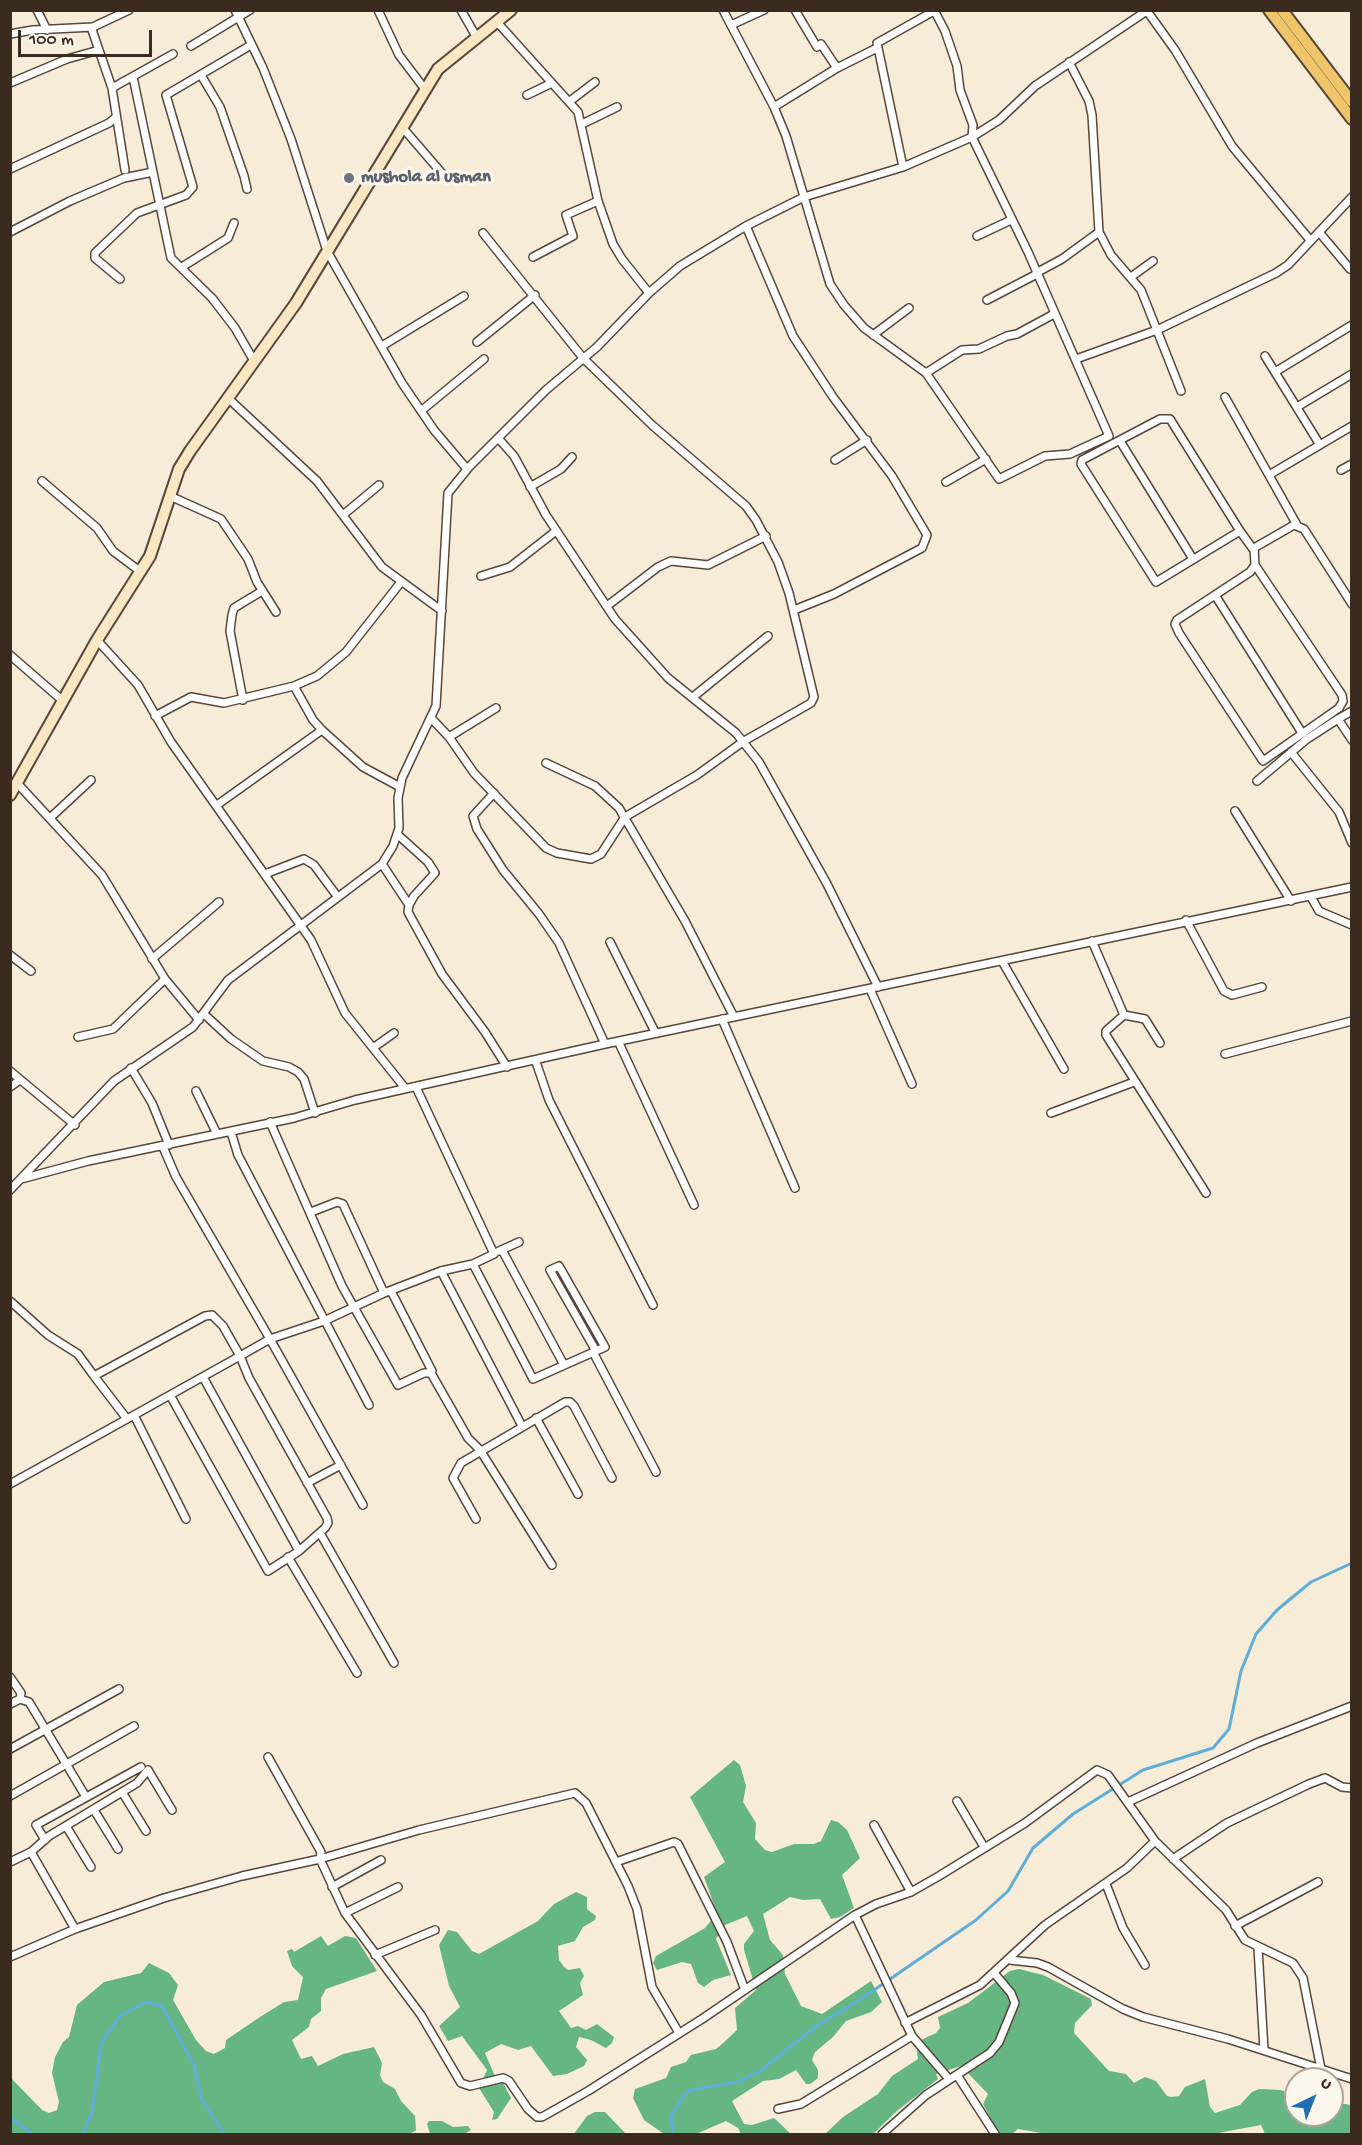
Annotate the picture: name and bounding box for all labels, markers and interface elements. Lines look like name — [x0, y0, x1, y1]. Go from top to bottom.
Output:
scale bar — [21, 18, 154, 56]
text: 100 m — [29, 30, 74, 51]
place label: mushola al usman — [361, 167, 491, 189]
marker: mushola al usman — [342, 171, 356, 185]
north arrow — [1284, 2067, 1344, 2127]
text: U — [1315, 2075, 1335, 2095]

